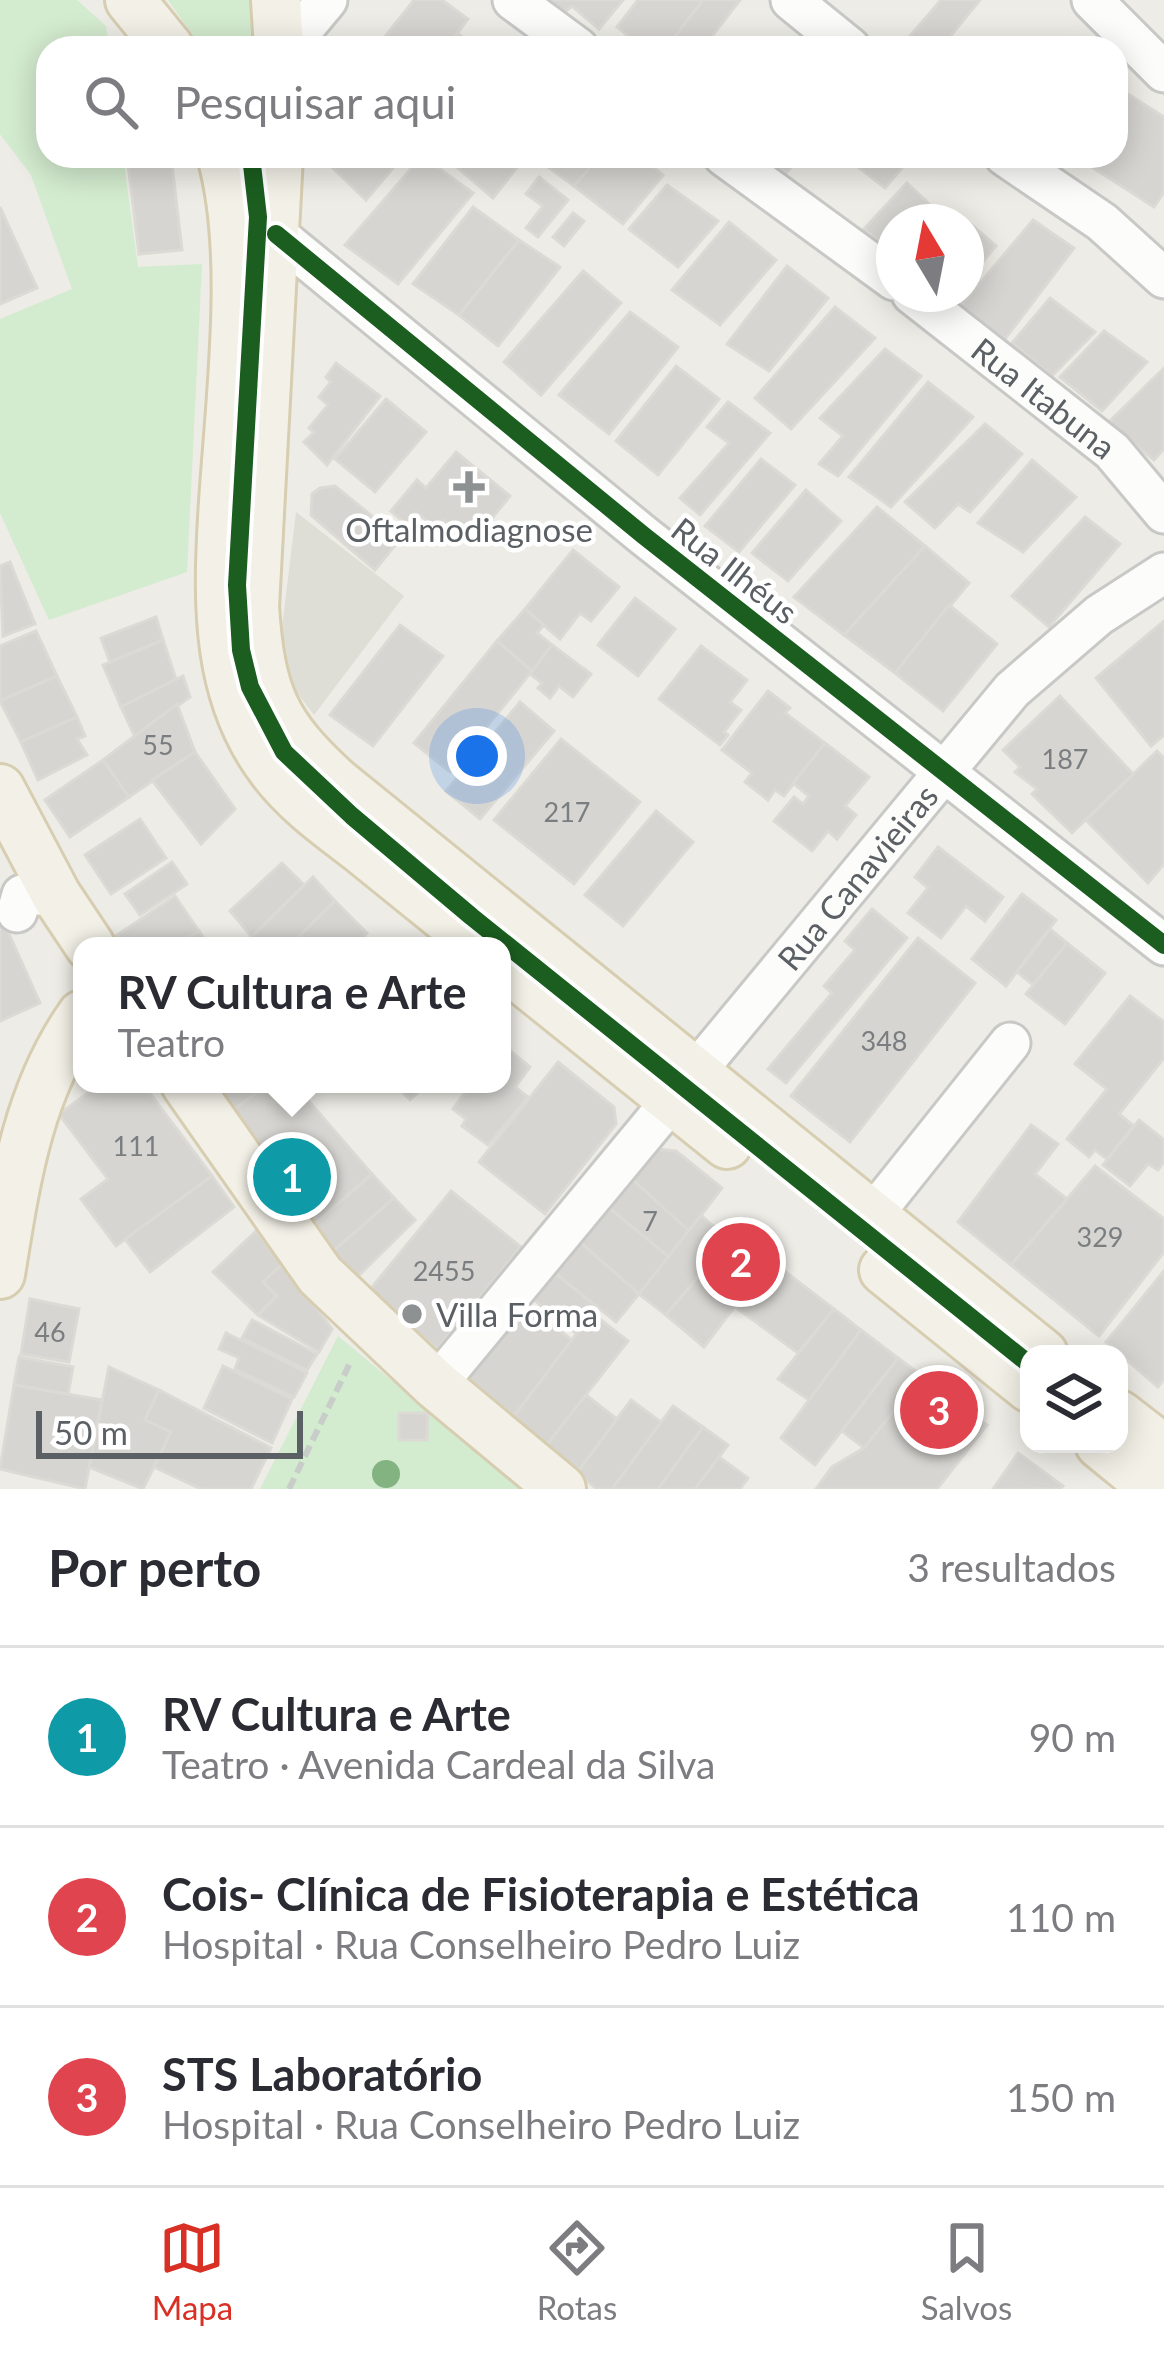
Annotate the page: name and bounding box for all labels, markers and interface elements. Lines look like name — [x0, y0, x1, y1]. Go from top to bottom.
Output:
search box — [36, 36, 1128, 168]
icon: search — [78, 69, 144, 135]
text: Pesquisar aqui — [174, 75, 456, 129]
north arrow — [876, 204, 984, 312]
street label: Rua Itabuna — [964, 329, 1124, 467]
marker: Oftalmodiagnose — [453, 471, 485, 503]
place label: Oftalmodiagnose — [345, 509, 593, 549]
street label: Rua Ilhéus — [664, 509, 806, 631]
your location — [447, 726, 507, 786]
house number: 55 — [142, 728, 174, 761]
house number: 187 — [1042, 742, 1088, 775]
street label: Rua Canavieiras — [769, 776, 946, 978]
house number: 217 — [544, 795, 590, 828]
popup — [73, 937, 511, 1093]
text: RV Cultura e Arte — [118, 965, 466, 1019]
text: Teatro — [118, 1019, 225, 1065]
house number: 348 — [861, 1024, 907, 1057]
house number: 111 — [113, 1129, 159, 1162]
pin: 1 — [253, 1132, 331, 1222]
house number: 7 — [642, 1204, 658, 1237]
pin: 2 — [702, 1217, 780, 1307]
house number: 329 — [1077, 1220, 1123, 1253]
house number: 2455 — [413, 1254, 475, 1287]
place label: Villa Forma — [436, 1294, 598, 1334]
marker: Villa Forma — [399, 1301, 425, 1327]
house number: 46 — [34, 1315, 66, 1348]
map controls — [1020, 1345, 1128, 1453]
button: layers — [1020, 1345, 1128, 1453]
pin: 3 — [900, 1365, 978, 1455]
scale bar — [36, 1405, 303, 1458]
text: 50 m — [54, 1412, 128, 1452]
text: Por perto — [48, 1537, 261, 1598]
text: 3 resultados — [907, 1544, 1116, 1590]
text: RV Cultura e Arte — [162, 1687, 511, 1741]
text: 1 — [76, 1714, 98, 1760]
text: 90 m — [1029, 1714, 1116, 1760]
text: Teatro · Avenida Cardeal da Silva — [162, 1741, 715, 1787]
text: Cois- Clínica de Fisioterapia e Estética — [162, 1867, 920, 1921]
text: 2 — [76, 1894, 98, 1940]
text: 110 m — [1006, 1894, 1116, 1940]
text: Hospital · Rua Conselheiro Pedro Luiz — [162, 1921, 800, 1967]
text: STS Laboratório — [162, 2047, 482, 2101]
text: 3 — [76, 2074, 98, 2120]
text: 150 m — [1006, 2074, 1116, 2120]
text: Hospital · Rua Conselheiro Pedro Luiz — [162, 2101, 800, 2147]
tab: Mapa — [152, 2215, 233, 2327]
tab: Rotas — [537, 2215, 617, 2327]
tab: Salvos — [921, 2215, 1012, 2327]

